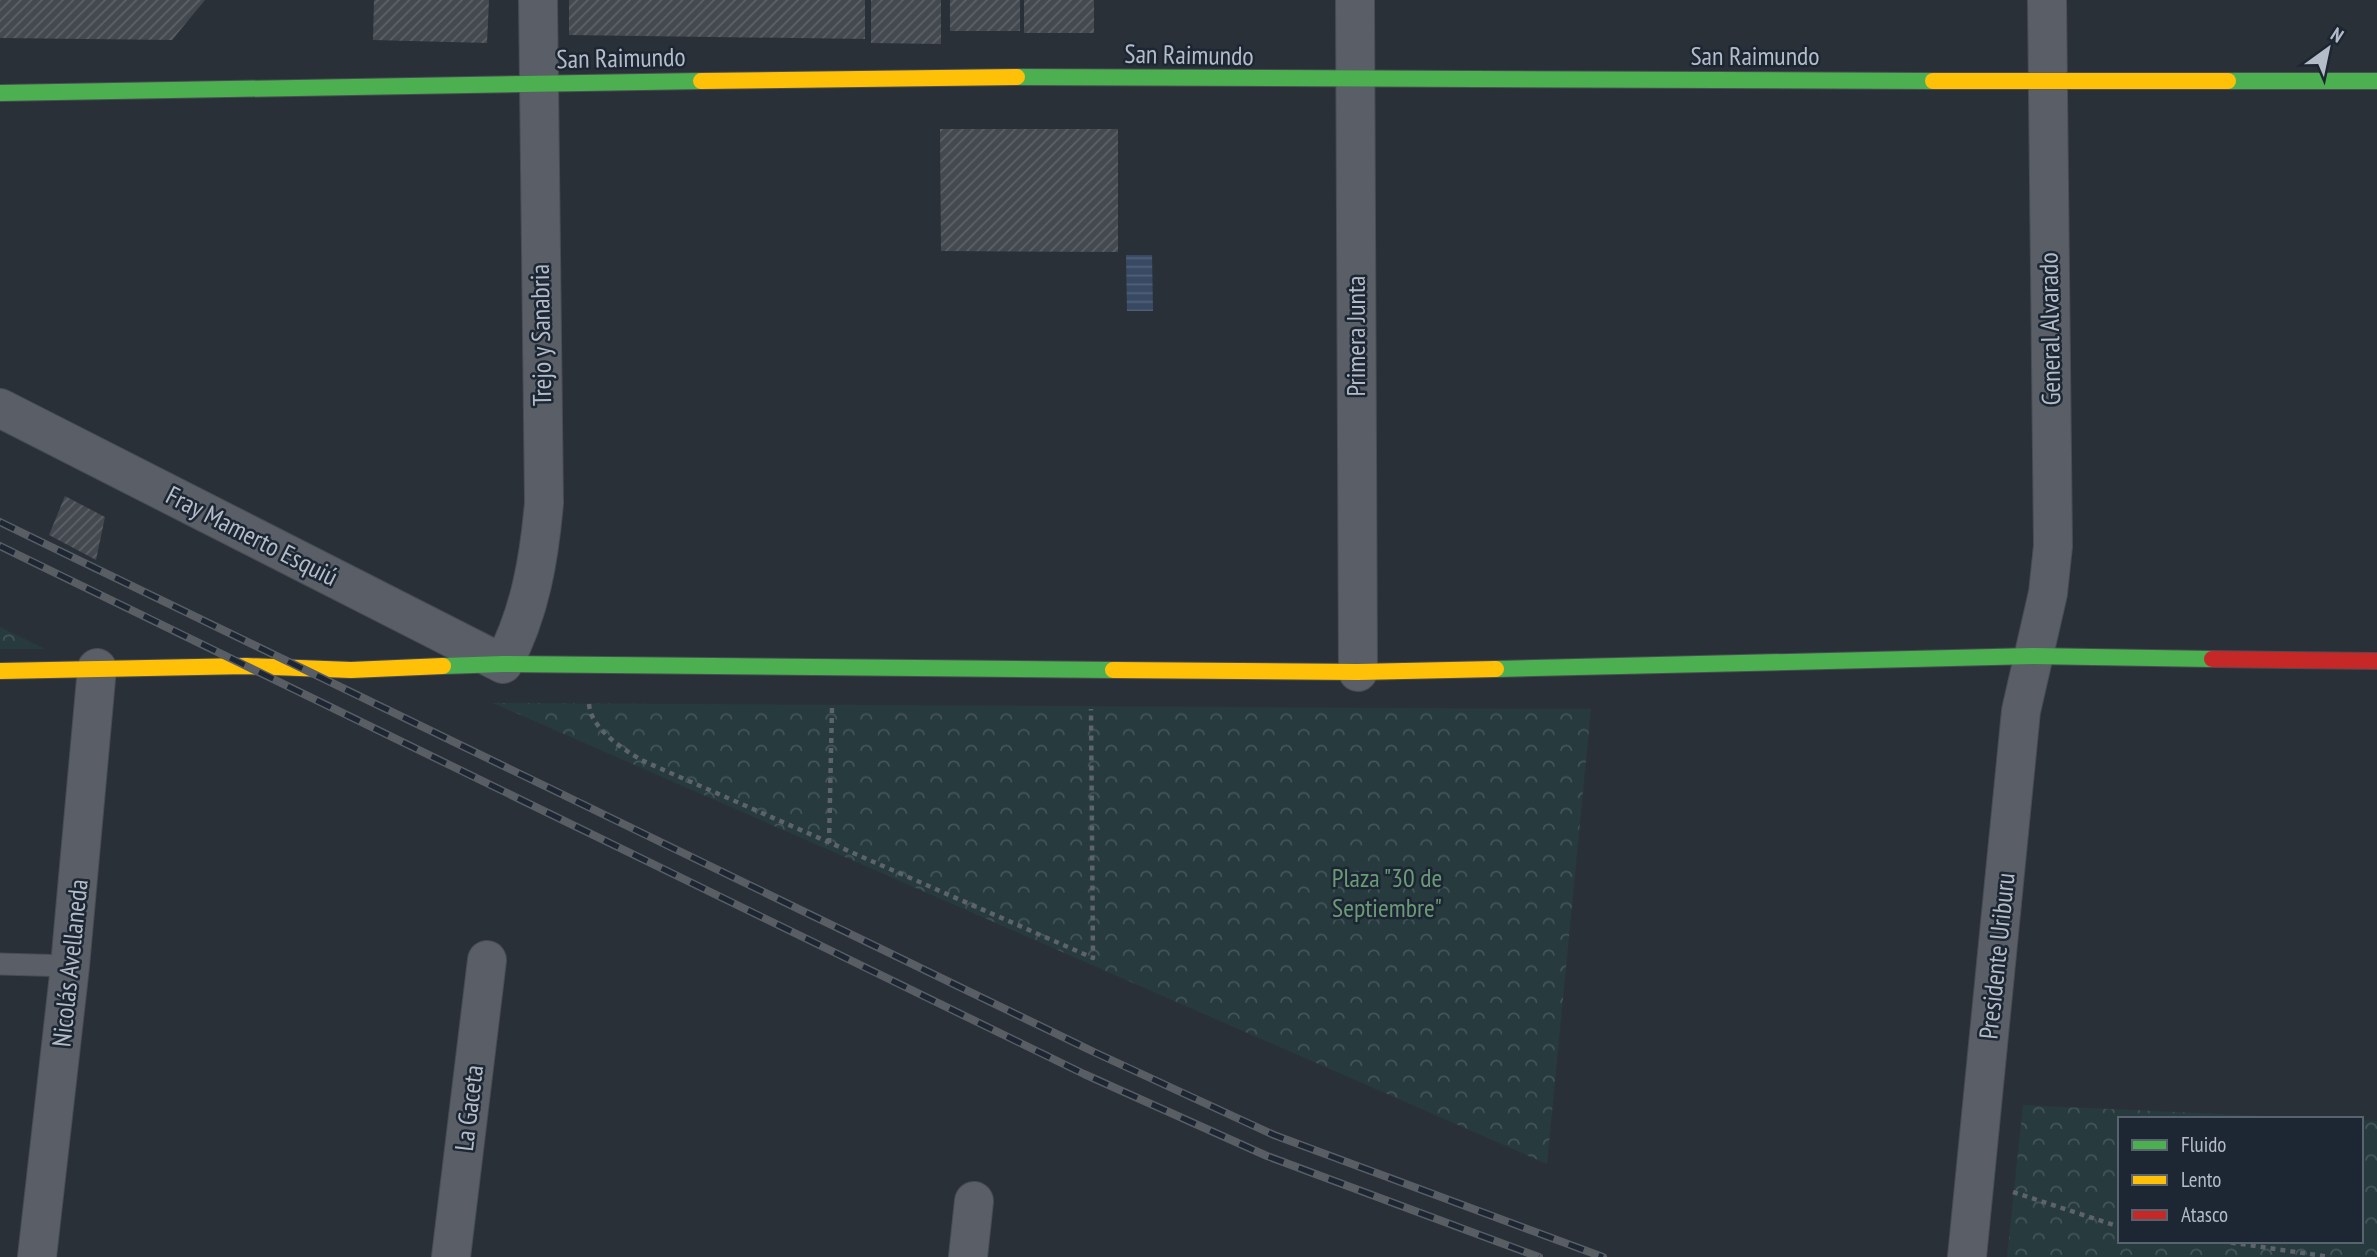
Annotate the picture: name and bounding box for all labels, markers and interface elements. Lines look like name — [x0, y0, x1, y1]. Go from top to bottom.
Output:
north arrow — [2293, 14, 2363, 84]
text: N — [2326, 22, 2348, 48]
street label: San Raimundo — [1124, 37, 1254, 72]
street label: San Raimundo — [1690, 39, 1820, 72]
street label: San Raimundo — [556, 40, 686, 75]
street label: General Alvarado — [2032, 252, 2067, 406]
street label: Trejo y Sanabria — [523, 264, 558, 406]
street label: Primera Junta — [1339, 275, 1372, 397]
street label: Fray Mamerto Esquiú — [161, 478, 344, 593]
park label: Plaza "30 de Septiembre" — [1332, 861, 1442, 924]
street label: Presidente Uriburu — [1971, 871, 2022, 1041]
street label: Nicolás Avellaneda — [44, 877, 95, 1048]
street label: La Gaceta — [447, 1063, 490, 1153]
legend — [2118, 1117, 2363, 1243]
text: Fluido — [2181, 1131, 2226, 1158]
text: Lento — [2181, 1166, 2221, 1193]
text: Atasco — [2181, 1201, 2228, 1228]

